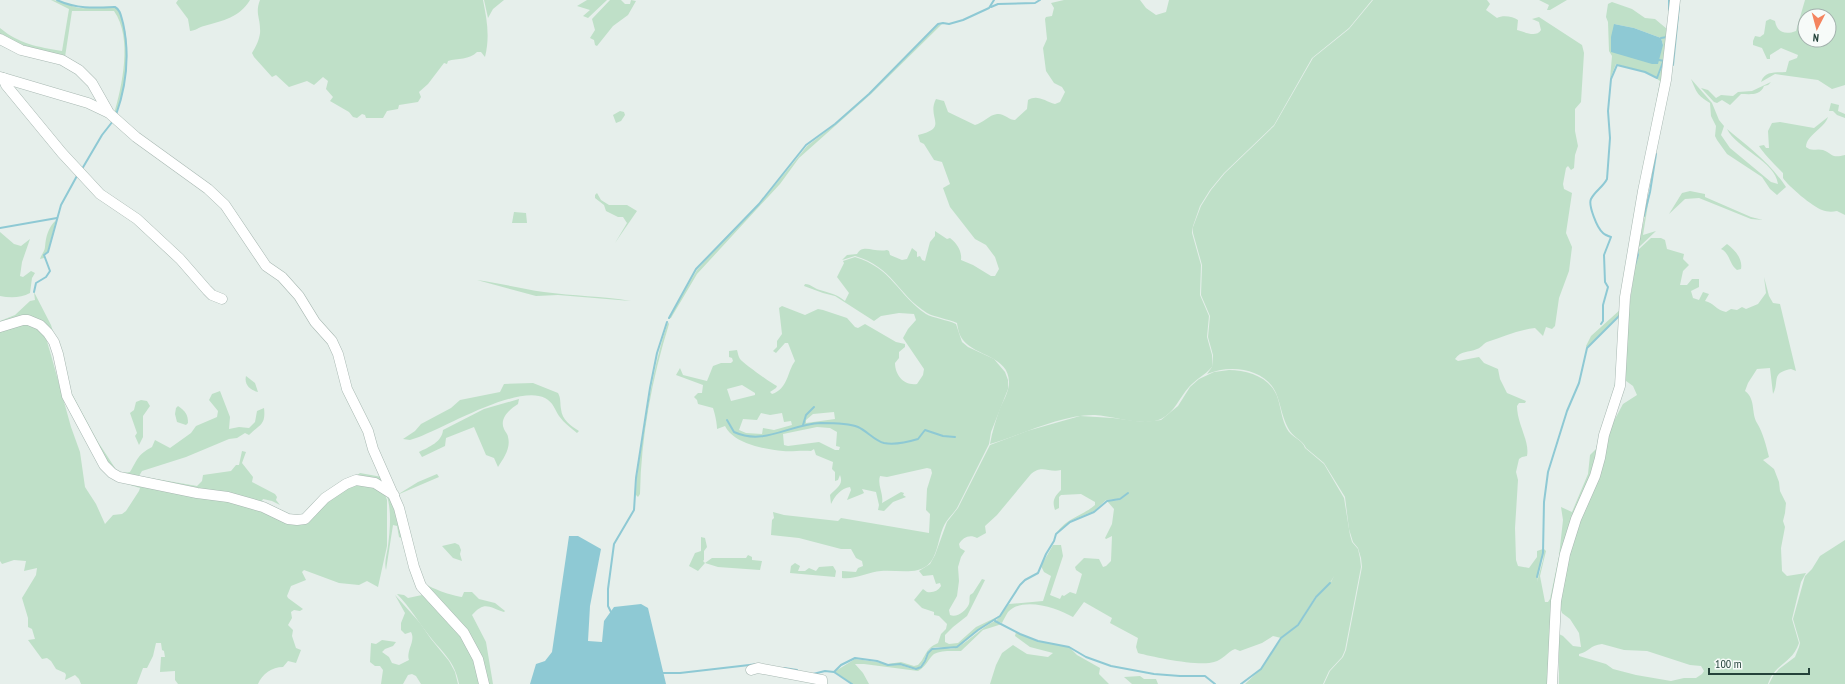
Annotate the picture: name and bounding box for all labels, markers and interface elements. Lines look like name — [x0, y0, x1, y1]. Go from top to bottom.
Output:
north arrow — [1797, 8, 1837, 48]
text: N — [1812, 31, 1820, 45]
scale bar — [1709, 650, 1809, 676]
text: 100 m — [1715, 656, 1742, 671]

